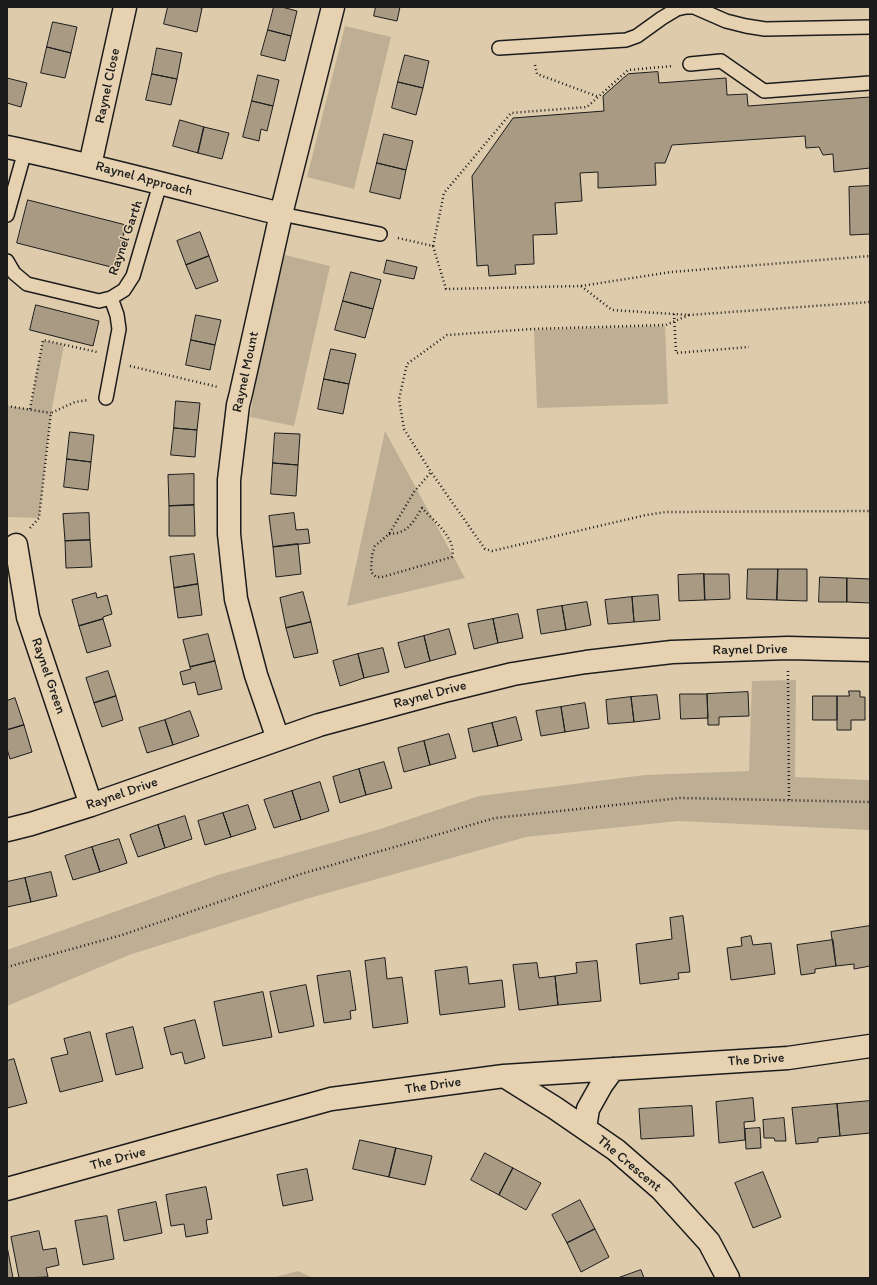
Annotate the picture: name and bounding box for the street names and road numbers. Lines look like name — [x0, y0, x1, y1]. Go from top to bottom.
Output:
street label: Raynel Close — [92, 47, 124, 125]
street label: Raynel Approach — [94, 158, 194, 200]
street label: Raynel Garth — [105, 198, 147, 278]
street label: Raynel Mount — [229, 330, 263, 414]
street label: Raynel Green — [27, 636, 69, 716]
street label: Raynel Drive — [712, 641, 788, 659]
street label: Raynel Drive — [392, 677, 468, 713]
street label: Raynel Drive — [84, 774, 160, 814]
street label: The Drive — [727, 1050, 785, 1070]
street label: The Drive — [404, 1074, 462, 1098]
street label: The Crescent — [593, 1132, 665, 1196]
street label: The Drive — [88, 1144, 148, 1174]

